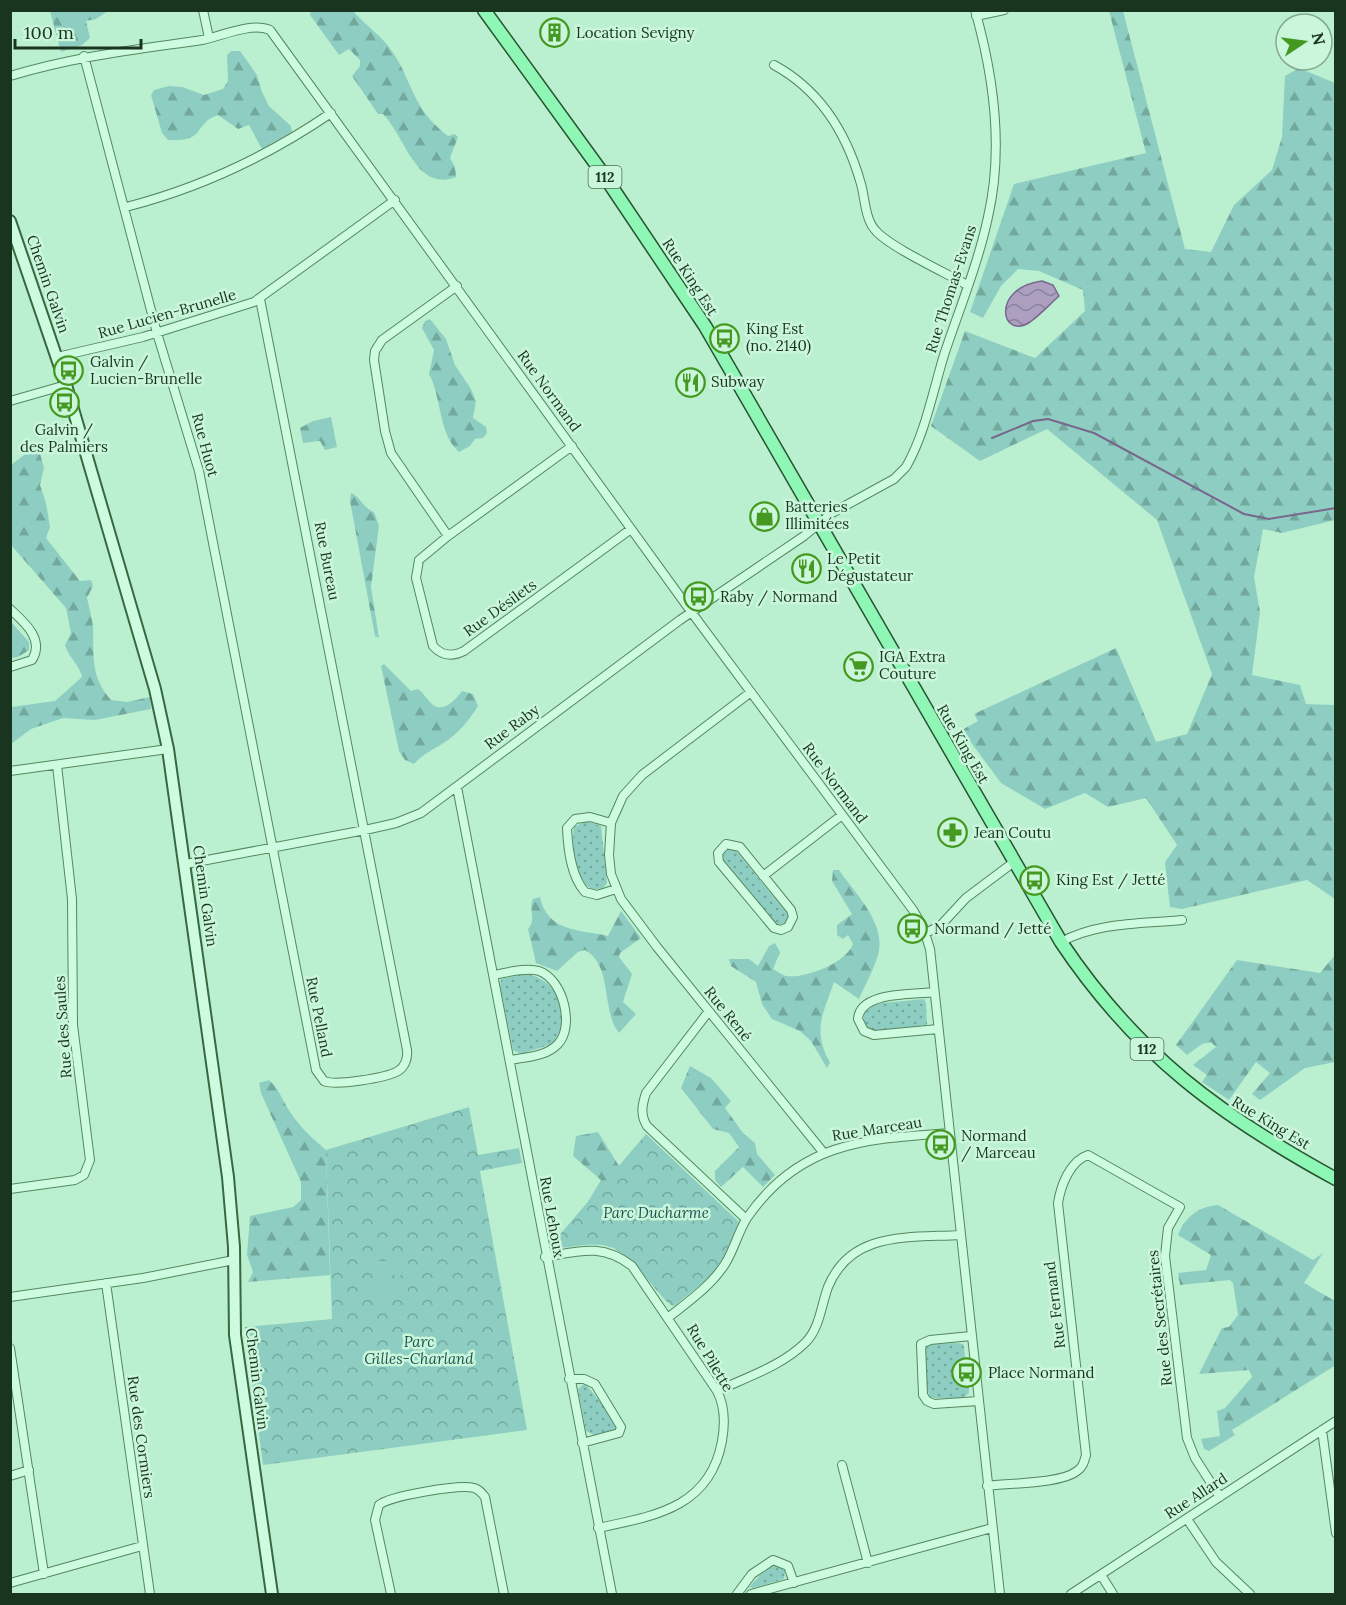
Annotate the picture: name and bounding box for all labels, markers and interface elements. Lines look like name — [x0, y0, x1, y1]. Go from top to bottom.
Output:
scale bar — [15, 12, 141, 50]
north arrow — [1274, 12, 1334, 72]
building icon: Location Sevigny — [539, 17, 571, 49]
text: 100 m — [24, 21, 74, 44]
place label: Location Sevigny — [576, 23, 695, 42]
text: N — [1307, 30, 1330, 47]
road number: 112 — [588, 166, 622, 188]
street label: Rue Thomas-Evans — [921, 222, 980, 355]
street label: Chemin Galvin — [23, 232, 74, 335]
street label: Rue King Est — [658, 235, 723, 319]
street label: Rue Lucien-Brunelle — [96, 285, 238, 342]
place label: King Est (no. 2140) — [746, 319, 811, 356]
bus stop icon: King Est (no. 2140) — [709, 322, 741, 354]
street label: Rue Normand — [513, 346, 585, 435]
place label: Galvin / Lucien-Brunelle — [90, 352, 202, 388]
bus stop icon: Galvin / Lucien-Brunelle — [53, 355, 85, 387]
restaurant icon: Subway — [674, 366, 706, 398]
place label: Subway — [711, 372, 764, 391]
bus stop icon: Galvin / des Palmiers — [48, 387, 80, 419]
street label: Rue Huot — [188, 411, 223, 479]
place label: Galvin / des Palmiers — [20, 420, 108, 456]
place label: Batteries Illimitées — [785, 497, 849, 533]
shop icon: Batteries Illimitées — [748, 500, 780, 532]
street label: Rue Bureau — [311, 520, 344, 602]
place label: Le Petit Dégustateur — [827, 549, 914, 585]
restaurant icon: Le Petit Dégustateur — [790, 552, 822, 584]
street label: Rue Désilets — [459, 575, 540, 640]
bus stop icon: Raby / Normand — [683, 581, 715, 613]
place label: Raby / Normand — [720, 587, 838, 607]
place label: IGA Extra Couture — [879, 647, 946, 683]
supermarket icon: IGA Extra Couture — [842, 650, 874, 682]
street label: Rue Raby — [480, 700, 543, 753]
street label: Rue King Est — [933, 701, 994, 787]
street label: Rue Normand — [799, 739, 872, 827]
pharmacy icon: Jean Coutu — [937, 817, 969, 849]
place label: Jean Coutu — [973, 823, 1051, 842]
street label: Chemin Galvin — [189, 844, 222, 948]
bus stop icon: King Est / Jetté — [1019, 864, 1051, 896]
place label: King Est / Jetté — [1056, 870, 1165, 890]
bus stop icon: Normand / Jetté — [897, 913, 929, 945]
place label: Normand / Jetté — [934, 919, 1051, 939]
street label: Rue des Saules — [49, 975, 76, 1079]
street label: Rue Pelland — [302, 975, 337, 1059]
street label: Rue René — [701, 982, 756, 1045]
road number: 112 — [1130, 1038, 1164, 1060]
street label: Rue King Est — [1229, 1092, 1314, 1154]
street label: Rue Marceau — [831, 1112, 923, 1145]
place label: Normand / Marceau — [961, 1126, 1036, 1163]
bus stop icon: Normand / Marceau — [924, 1129, 956, 1161]
street label: Rue Lehoux — [536, 1175, 569, 1259]
park label: Parc Ducharme — [603, 1203, 709, 1222]
street label: Rue des Secrétaires — [1143, 1249, 1176, 1387]
street label: Rue Fernand — [1040, 1260, 1069, 1350]
street label: Rue Pilette — [683, 1320, 738, 1395]
street label: Chemin Galvin — [242, 1327, 273, 1431]
park label: Parc Gilles-Charland — [364, 1332, 474, 1368]
bus stop icon: Place Normand — [951, 1357, 983, 1389]
place label: Place Normand — [988, 1363, 1095, 1382]
street label: Rue des Cormiers — [124, 1375, 159, 1499]
street label: Rue Allard — [1161, 1468, 1231, 1523]

